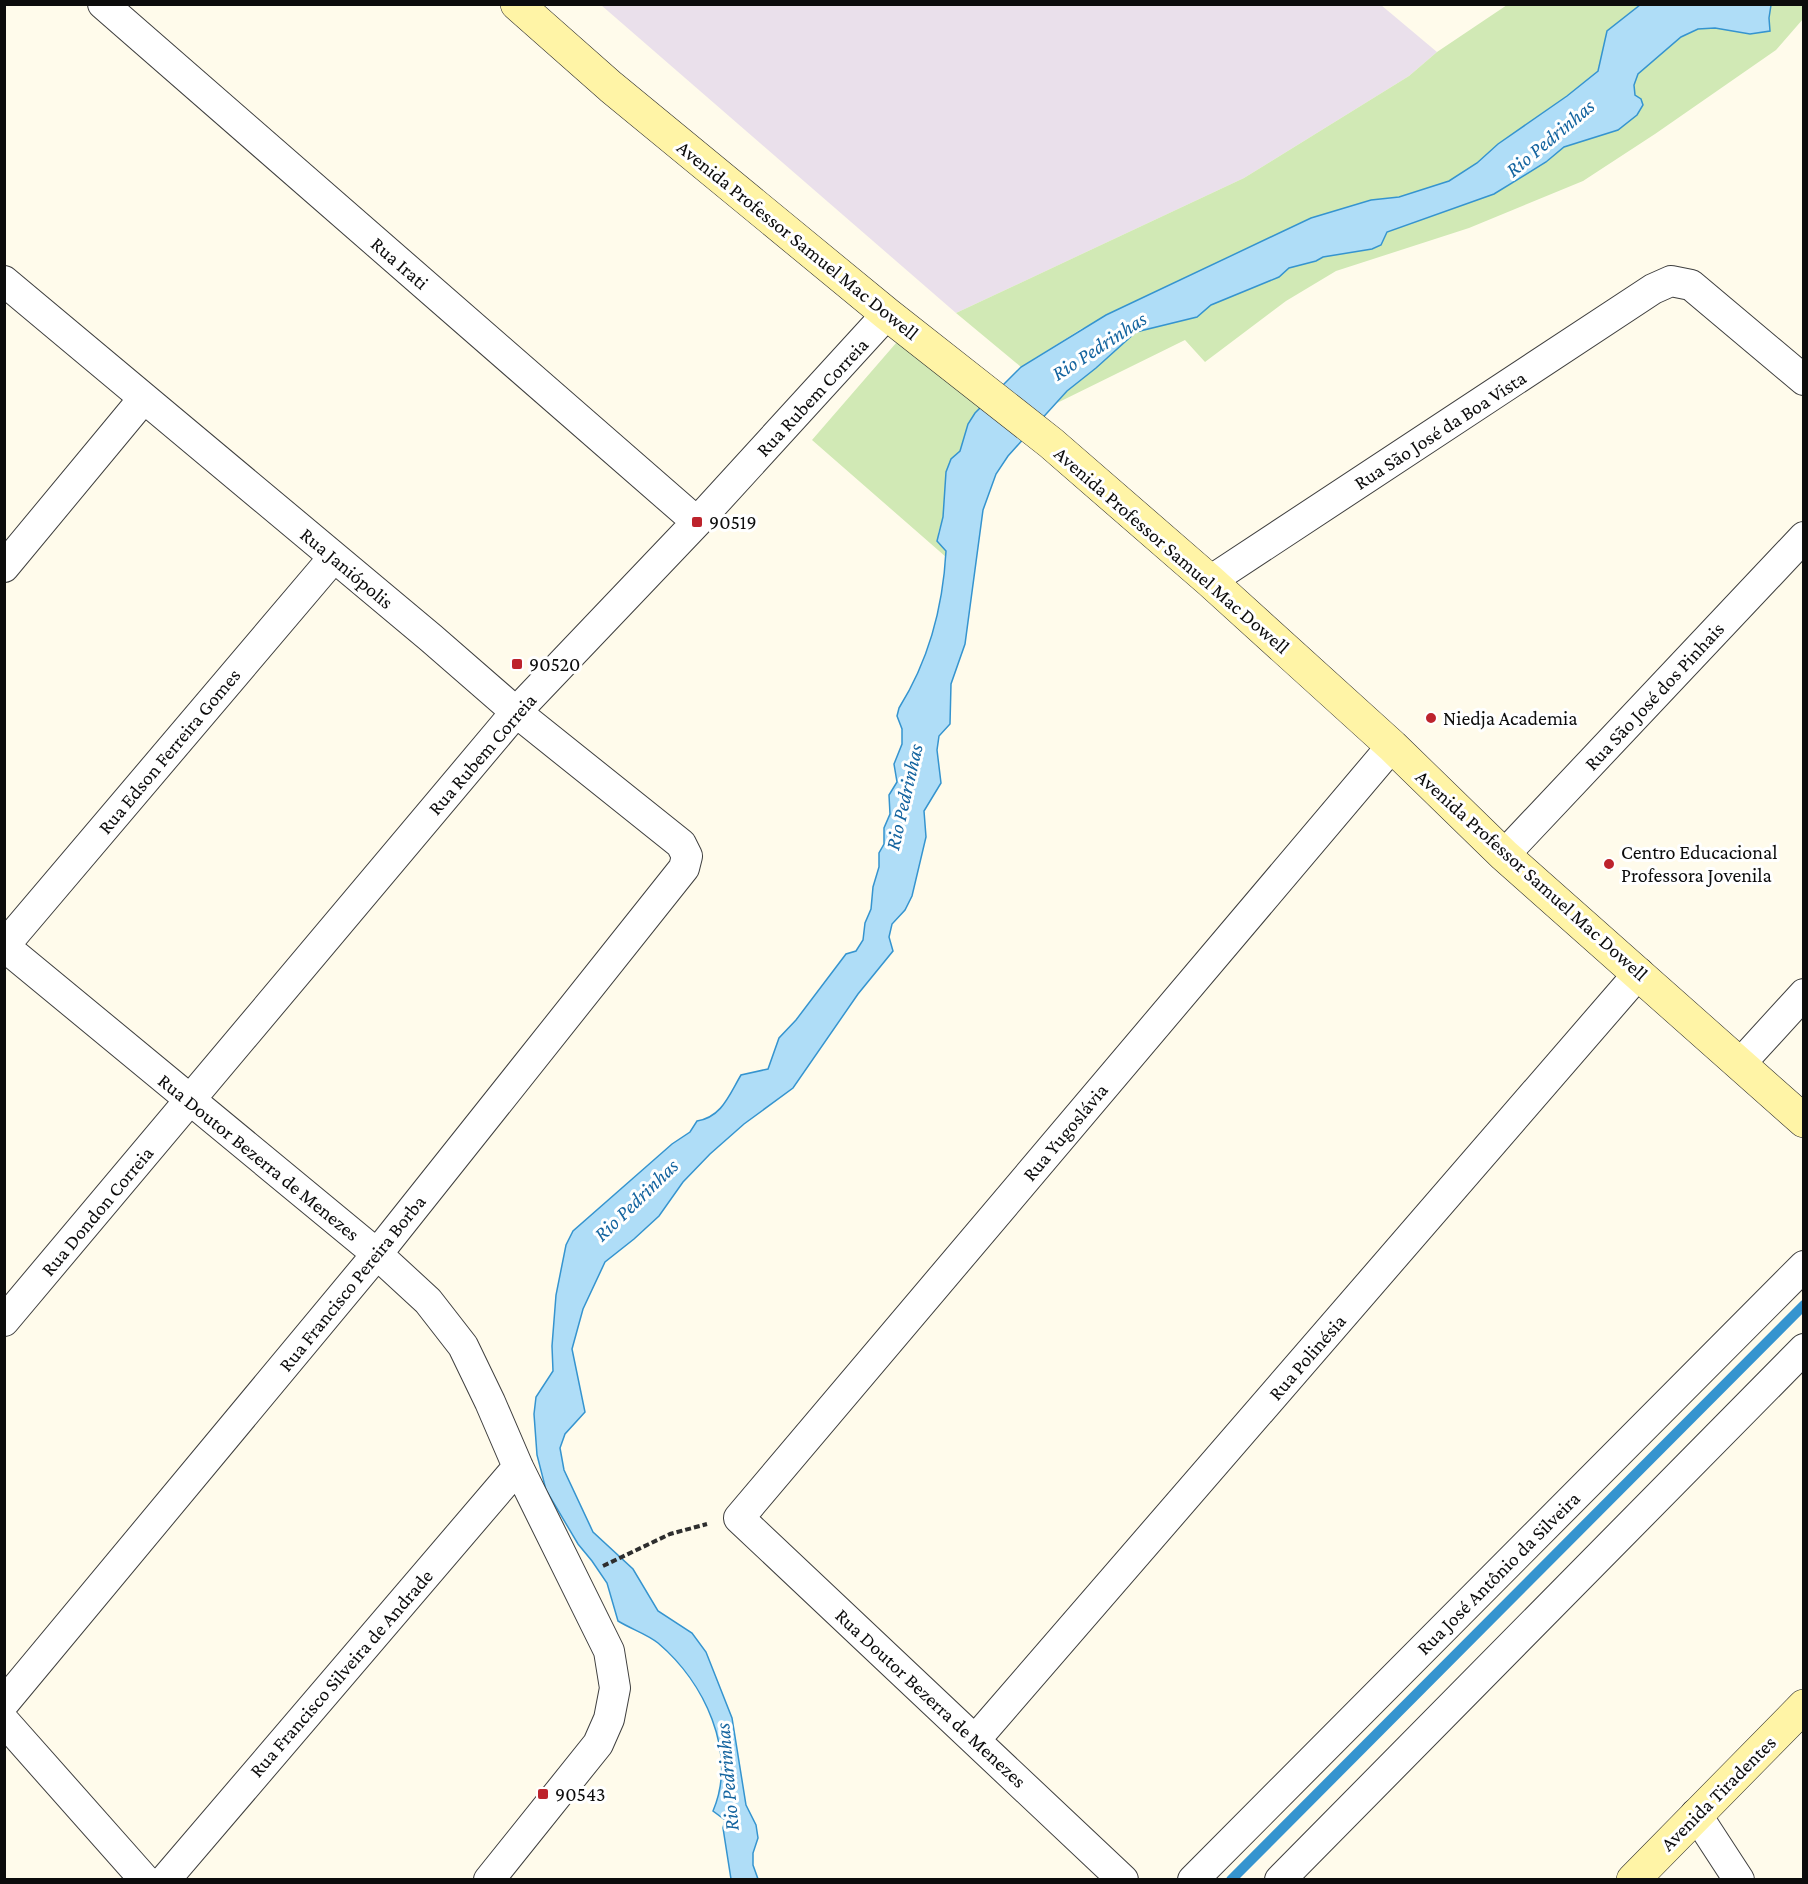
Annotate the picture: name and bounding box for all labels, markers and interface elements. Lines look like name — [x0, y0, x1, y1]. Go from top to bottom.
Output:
water label: Rio Pedrinhas — [1501, 94, 1600, 182]
street label: Avenida Professor Samuel Mac Dowell — [673, 136, 923, 344]
street label: Rua Irati — [367, 232, 433, 294]
water label: Rio Pedrinhas — [1047, 306, 1151, 386]
street label: Rua Rubem Correia — [752, 333, 872, 461]
street label: Rua São José da Boa Vista — [1350, 366, 1531, 495]
street label: Avenida Professor Samuel Mac Dowell — [1050, 442, 1294, 658]
place label: 90519 — [709, 511, 757, 533]
marker: 90519 — [690, 515, 704, 529]
street label: Rua Janiópolis — [296, 523, 398, 614]
street label: Rua São José dos Pinhais — [1580, 617, 1729, 775]
place label: 90520 — [529, 653, 580, 675]
marker: 90520 — [510, 657, 524, 671]
street label: Rua Edson Ferreira Gomes — [93, 664, 245, 838]
street label: Rua Rubem Correia — [423, 689, 541, 819]
place label: Niedja Academia — [1443, 707, 1577, 730]
marker: Niedja Academia — [1424, 711, 1438, 725]
water label: Rio Pedrinhas — [880, 741, 928, 852]
street label: Avenida Professor Samuel Mac Dowell — [1412, 765, 1652, 985]
place label: Centro Educacional Professora Jovenila — [1621, 841, 1777, 887]
marker: Centro Educacional Professora Jovenila — [1602, 857, 1616, 871]
street label: Rua Doutor Bezerra de Menezes — [154, 1069, 364, 1245]
street label: Rua Yugoslávia — [1018, 1079, 1113, 1186]
street label: Rua Dondon Correia — [36, 1142, 158, 1280]
water label: Rio Pedrinhas — [589, 1153, 684, 1246]
street label: Rua Francisco Pereira Borba — [274, 1190, 430, 1376]
street label: Rua Polinésia — [1264, 1310, 1350, 1404]
street label: Rua José Antônio da Silveira — [1412, 1487, 1585, 1660]
street label: Rua Francisco Silveira de Andrade — [245, 1565, 437, 1781]
street label: Rua Doutor Bezerra de Menezes — [831, 1604, 1031, 1792]
water label: Rio Pedrinhas — [710, 1722, 744, 1832]
street label: Avenida Tiradentes — [1656, 1731, 1780, 1855]
place label: 90543 — [555, 1783, 605, 1805]
marker: 90543 — [536, 1787, 550, 1801]

